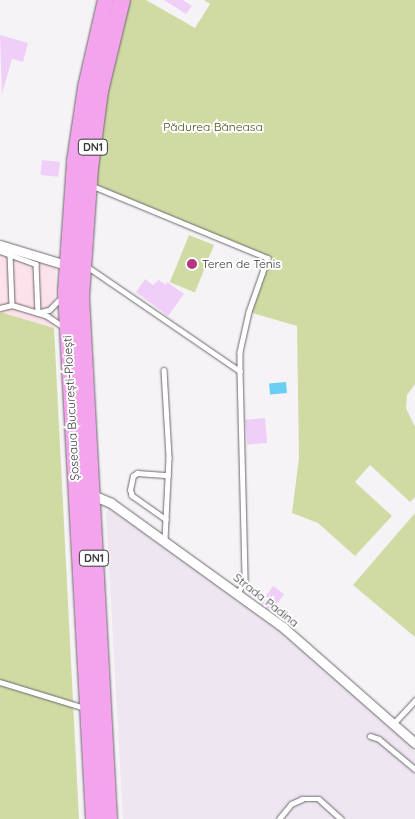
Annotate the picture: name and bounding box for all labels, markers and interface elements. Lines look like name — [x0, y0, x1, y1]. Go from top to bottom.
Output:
park label: Pădurea Băneasa — [163, 120, 263, 134]
road number: DN1 — [77, 138, 109, 156]
place label: Teren de Tenis — [202, 257, 281, 271]
marker: Teren de Tenis — [186, 258, 198, 270]
street label: Șoseaua București-Ploiești — [60, 335, 82, 481]
road number: DN1 — [78, 550, 110, 566]
street label: Strada Padina — [231, 570, 301, 630]

